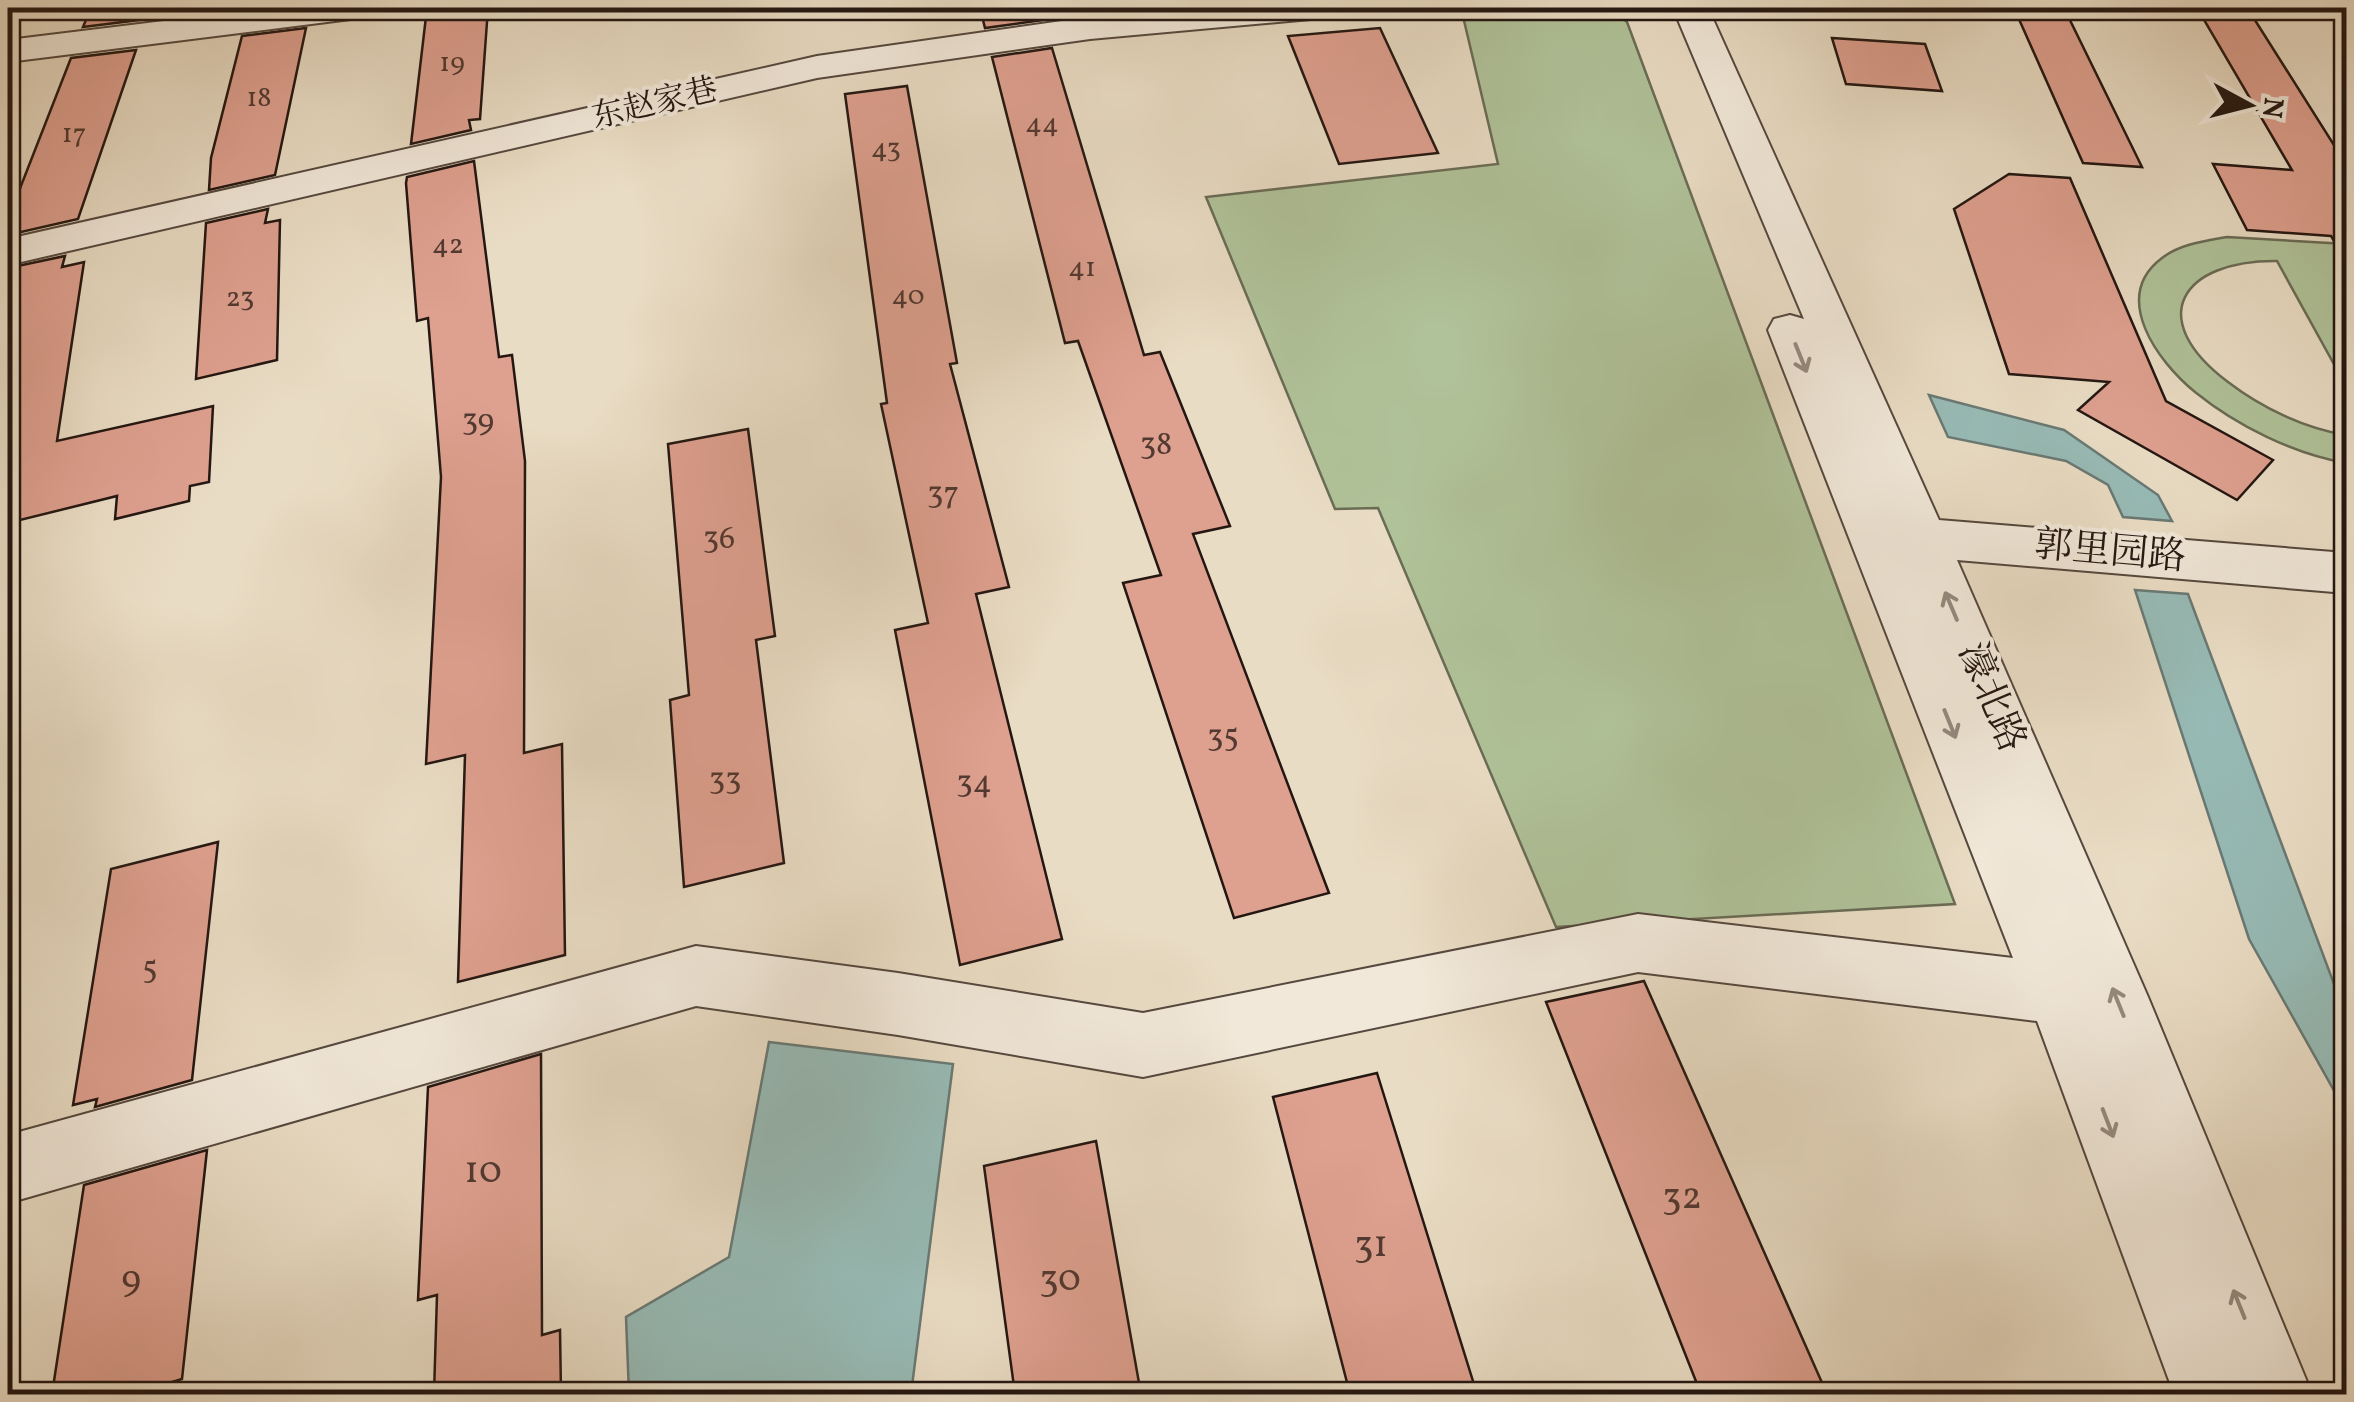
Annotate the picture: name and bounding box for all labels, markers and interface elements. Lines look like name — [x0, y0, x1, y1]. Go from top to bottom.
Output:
house number: 19 — [439, 44, 465, 83]
north arrow — [2199, 55, 2299, 155]
street label: 东赵家巷 — [588, 69, 722, 141]
house number: 18 — [246, 79, 272, 118]
text: N — [2251, 95, 2292, 120]
house number: 44 — [1025, 105, 1059, 144]
house number: 17 — [62, 115, 86, 154]
house number: 43 — [871, 130, 901, 169]
house number: 42 — [432, 226, 464, 265]
house number: 41 — [1068, 249, 1096, 288]
house number: 40 — [892, 277, 924, 316]
house number: 23 — [226, 279, 254, 318]
one-way arrow — [1793, 342, 1811, 373]
house number: 39 — [462, 400, 494, 444]
house number: 38 — [1140, 424, 1172, 468]
house number: 37 — [927, 473, 959, 517]
house number: 36 — [703, 518, 735, 562]
street label: 郭里园路 — [2032, 520, 2188, 586]
one-way arrow — [1941, 591, 1959, 622]
street label: 濠北路 — [1943, 635, 2037, 761]
one-way arrow — [1942, 708, 1960, 738]
house number: 35 — [1207, 716, 1239, 760]
house number: 33 — [709, 759, 741, 803]
house number: 34 — [956, 762, 992, 806]
house number: 5 — [142, 948, 158, 992]
one-way arrow — [2108, 987, 2126, 1018]
one-way arrow — [2101, 1108, 2119, 1138]
house number: 10 — [464, 1146, 502, 1199]
house number: 32 — [1662, 1172, 1702, 1225]
house number: 31 — [1354, 1220, 1388, 1273]
house number: 30 — [1039, 1254, 1081, 1307]
house number: 9 — [121, 1255, 141, 1308]
one-way arrow — [2228, 1289, 2246, 1320]

